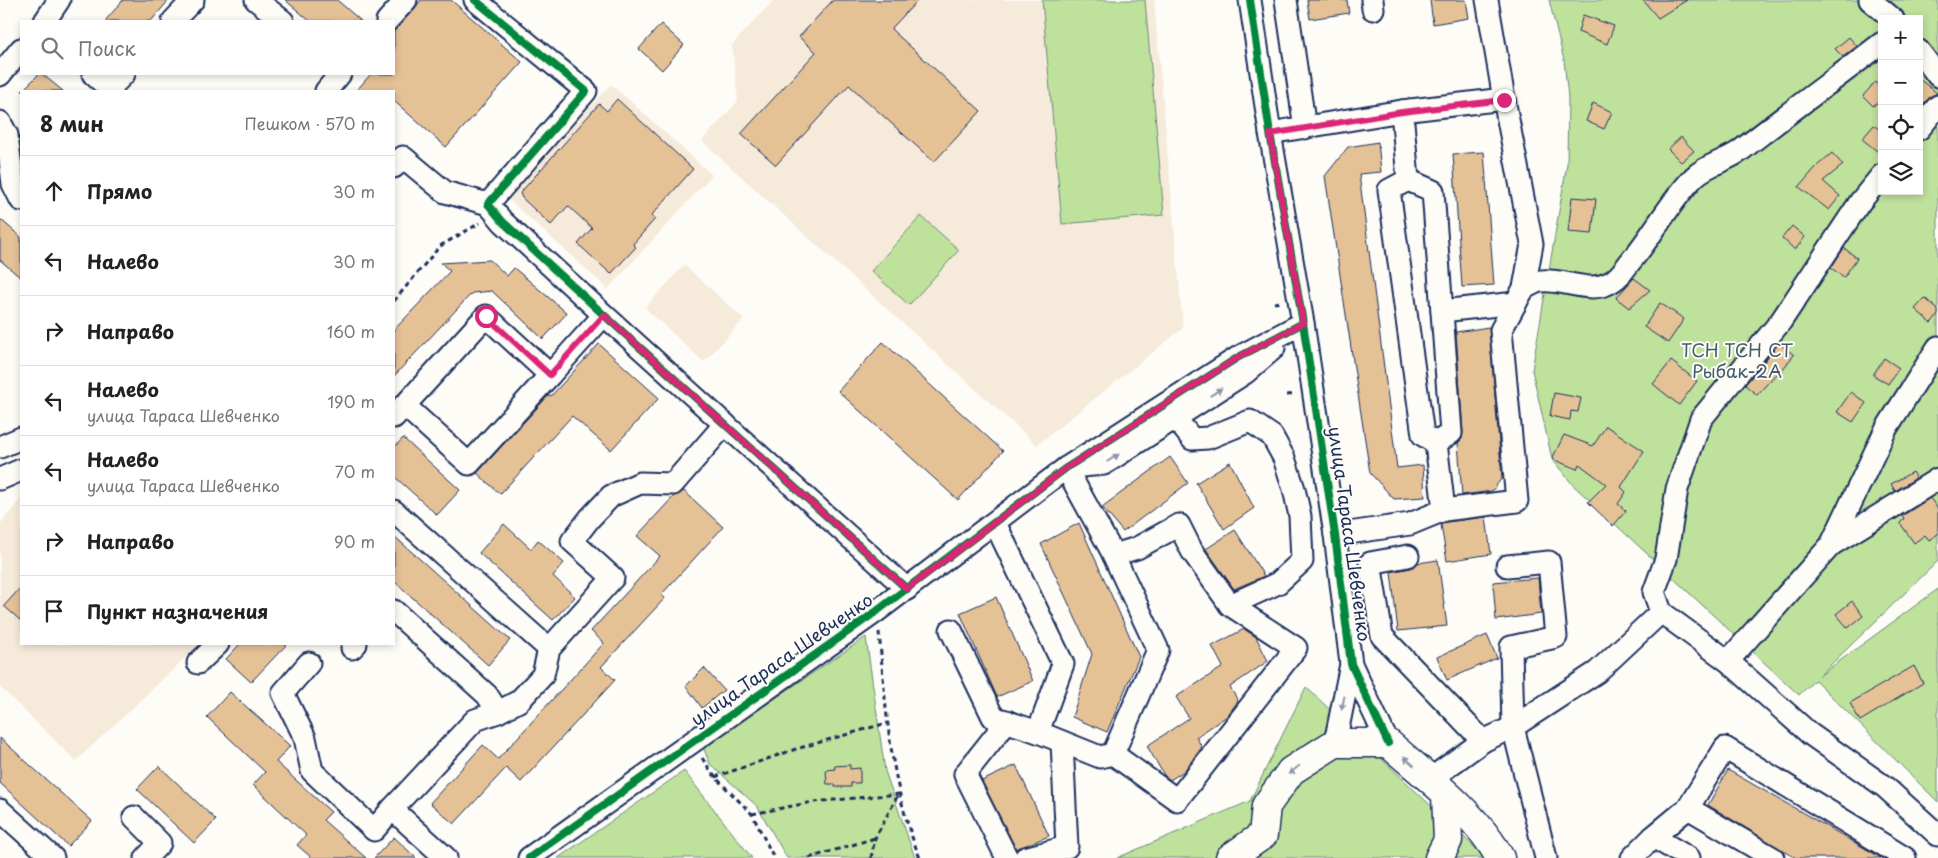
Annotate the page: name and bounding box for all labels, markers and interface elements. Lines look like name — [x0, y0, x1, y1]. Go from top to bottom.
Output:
map controls — [1878, 15, 1923, 195]
button: + — [1878, 15, 1923, 60]
search box — [20, 20, 395, 75]
icon: search — [38, 34, 66, 62]
text: Поиск — [78, 34, 136, 62]
button: − — [1878, 60, 1923, 105]
route end — [1493, 89, 1516, 112]
button: locate — [1878, 105, 1923, 150]
text: 8 мин — [40, 107, 104, 139]
text: Пешком · 570 m — [245, 111, 375, 135]
button: layers — [1878, 150, 1923, 195]
icon: ahead — [40, 177, 68, 205]
text: Прямо — [87, 177, 152, 205]
text: 30 m — [333, 179, 375, 203]
icon: left — [40, 247, 68, 275]
text: Налево — [87, 247, 159, 275]
text: 30 m — [333, 249, 375, 273]
route start — [475, 305, 498, 328]
icon: right — [40, 317, 68, 345]
text: Направо — [87, 317, 174, 345]
text: 160 m — [327, 319, 375, 343]
park label: ТСН ТСН СТ Рыбак-2А — [1681, 336, 1794, 384]
text: Налево — [87, 375, 159, 403]
icon: left — [40, 387, 68, 415]
one-way arrow — [1209, 388, 1223, 397]
text: 190 m — [327, 389, 375, 413]
text: улица Тараса Шевченко — [87, 403, 280, 427]
street label: улица Тараса Шевченко — [1322, 425, 1379, 643]
text: Налево — [87, 445, 159, 473]
one-way arrow — [1106, 454, 1119, 463]
icon: left — [40, 457, 68, 485]
text: 70 m — [335, 459, 375, 483]
text: улица Тараса Шевченко — [87, 473, 280, 497]
icon: right — [40, 527, 68, 555]
text: Направо — [87, 527, 174, 555]
text: 90 m — [334, 529, 375, 553]
street label: улица Тараса Шевченко — [685, 586, 878, 732]
icon: arrive — [40, 597, 68, 625]
text: Пункт назначения — [87, 597, 268, 625]
one-way arrow — [1339, 696, 1347, 711]
one-way arrow — [1403, 755, 1415, 767]
one-way arrow — [1288, 764, 1301, 775]

